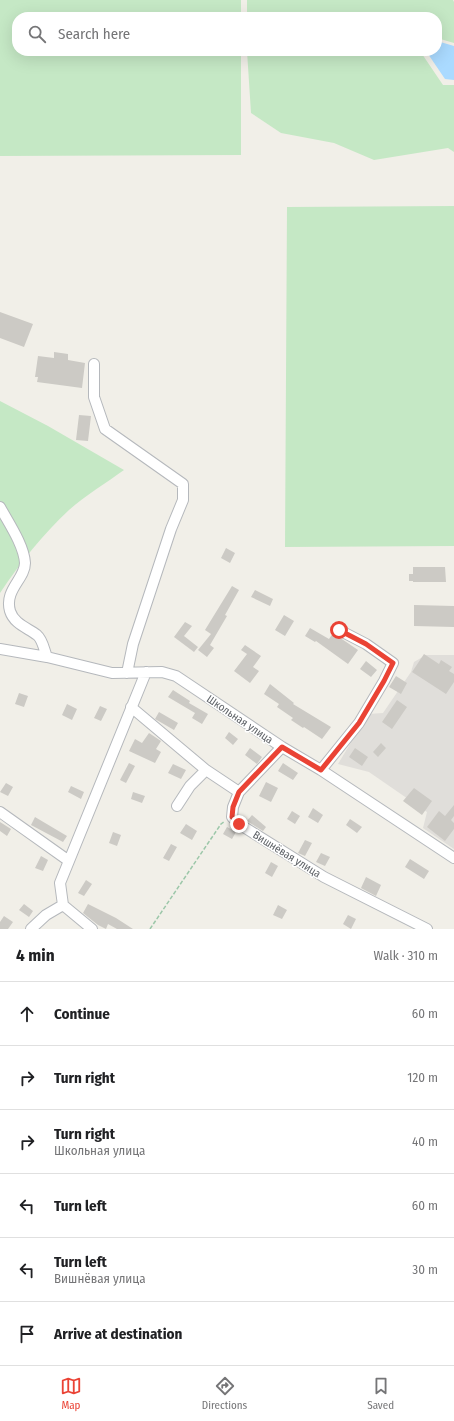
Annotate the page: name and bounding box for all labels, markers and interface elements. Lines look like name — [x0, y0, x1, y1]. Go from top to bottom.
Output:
search box — [12, 12, 442, 56]
icon: search — [26, 23, 48, 45]
text: Search here — [58, 25, 130, 43]
route start — [330, 621, 348, 639]
street label: Школьная улица — [204, 692, 275, 746]
route end — [230, 815, 248, 833]
street label: Вишнёвая улица — [250, 828, 323, 880]
text: 4 min — [16, 945, 55, 966]
text: Walk · 310 m — [374, 948, 438, 963]
icon: ahead — [16, 1003, 38, 1025]
text: Continue — [54, 1005, 110, 1023]
text: 60 m — [412, 1006, 438, 1021]
icon: right — [16, 1067, 38, 1089]
text: Turn right — [54, 1069, 115, 1087]
text: 120 m — [407, 1070, 438, 1085]
text: Turn right — [54, 1125, 115, 1143]
icon: right — [16, 1131, 38, 1153]
text: 40 m — [412, 1134, 438, 1149]
text: Школьная улица — [54, 1143, 145, 1158]
icon: left — [16, 1195, 38, 1217]
text: Turn left — [54, 1197, 107, 1215]
text: 60 m — [412, 1198, 438, 1213]
text: Turn left — [54, 1253, 107, 1271]
icon: left — [16, 1259, 38, 1281]
text: 30 m — [412, 1262, 438, 1277]
text: Вишнёвая улица — [54, 1271, 146, 1286]
icon: arrive — [16, 1323, 38, 1345]
text: Arrive at destination — [54, 1325, 182, 1343]
tab: Map — [60, 1375, 82, 1412]
tab: Directions — [202, 1375, 247, 1412]
tab: Saved — [367, 1375, 394, 1412]

